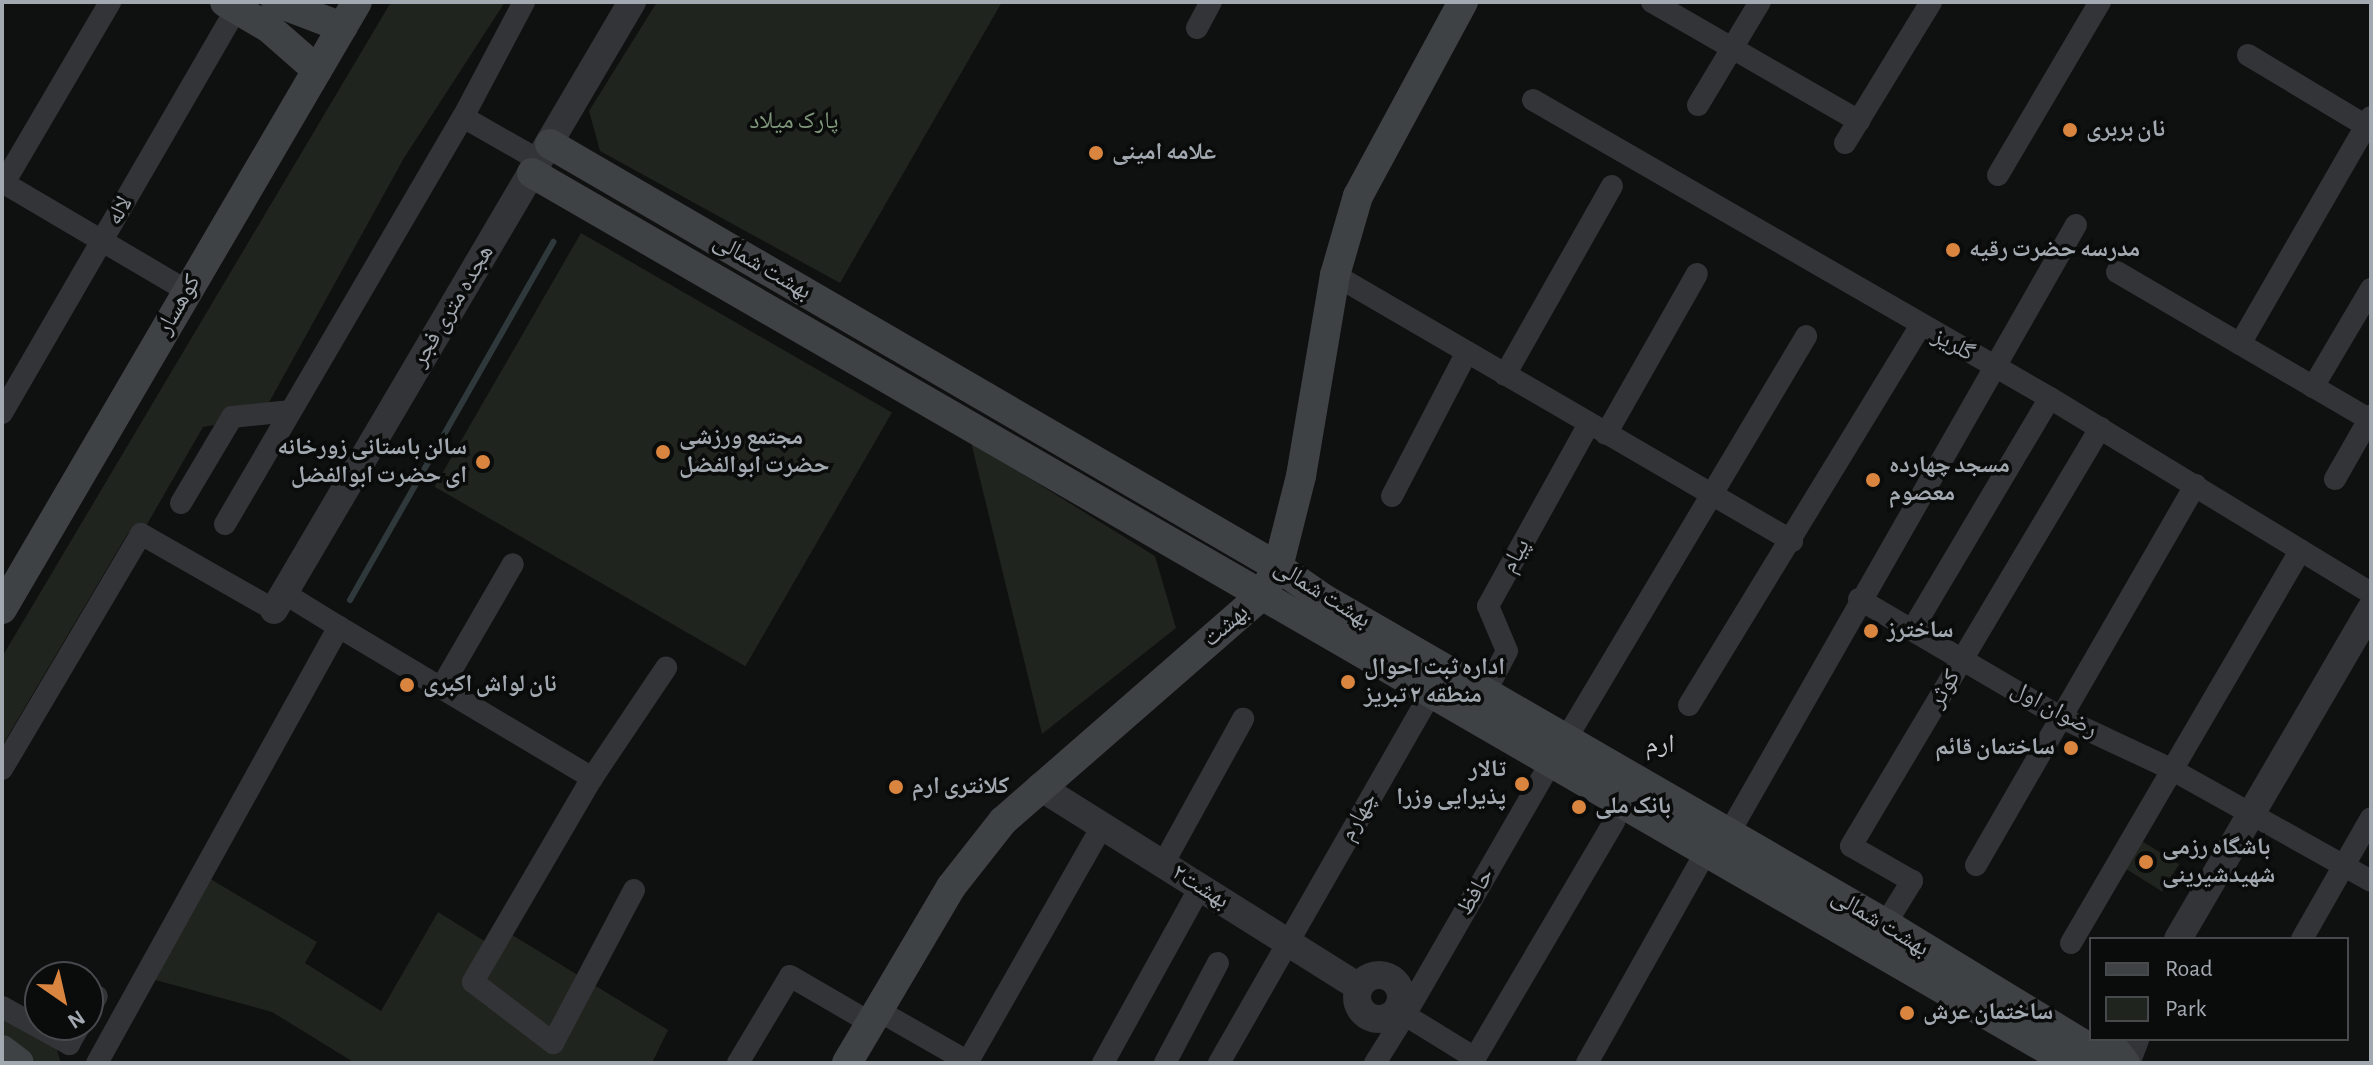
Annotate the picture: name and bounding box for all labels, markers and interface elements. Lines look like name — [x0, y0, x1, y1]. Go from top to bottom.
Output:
park label: پارک میلاد — [749, 108, 839, 136]
place label: نان بربری — [2086, 116, 2165, 144]
marker: نان بربری — [2061, 121, 2079, 139]
place label: علامه امینی — [1112, 139, 1216, 167]
marker: علامه امینی — [1087, 144, 1105, 162]
street label: لاله — [100, 192, 140, 230]
street label: بهشت شمالی — [708, 227, 816, 307]
place label: مدرسه حضرت رقیه — [1969, 236, 2140, 264]
street label: هجده متری فجر — [405, 240, 501, 372]
marker: مدرسه حضرت رقیه — [1944, 241, 1962, 259]
street label: کوهسار — [150, 270, 208, 340]
street label: گلریز — [1927, 322, 1979, 368]
place label: مجتمع ورزشی حضرت ابوالفضل — [679, 424, 829, 480]
place label: سالن باستانی زورخانه ای حضرت ابوالفضل — [277, 434, 467, 490]
marker: مجتمع ورزشی حضرت ابوالفضل — [654, 443, 672, 461]
place label: مسجد چهارده معصوم — [1889, 452, 2010, 508]
marker: سالن باستانی زورخانه ای حضرت ابوالفضل — [474, 453, 492, 471]
marker: مسجد چهارده معصوم — [1864, 471, 1882, 489]
street label: پیام — [1495, 534, 1537, 578]
street label: بهشت شمالی — [1268, 553, 1376, 635]
street label: بهشت — [1197, 598, 1255, 654]
place label: ساخترز — [1887, 617, 1953, 645]
marker: ساخترز — [1862, 622, 1880, 640]
place label: اداره ثبت احوال منطقه ۲ تبریز — [1364, 654, 1505, 710]
street label: کوثر — [1923, 665, 1967, 713]
place label: نان لواش اکبری — [423, 671, 557, 699]
marker: اداره ثبت احوال منطقه ۲ تبریز — [1339, 673, 1357, 691]
street label: رضوان اول — [2006, 675, 2102, 745]
marker: نان لواش اکبری — [398, 676, 416, 694]
district label: ارم — [1646, 729, 1674, 761]
place label: ساختمان قائم — [1935, 734, 2055, 762]
marker: ساختمان قائم — [2062, 739, 2080, 757]
place label: تالار پذیرایی وزرا — [1396, 756, 1506, 812]
place label: کلانتری ارم — [912, 773, 1009, 801]
marker: تالار پذیرایی وزرا — [1513, 775, 1531, 793]
marker: کلانتری ارم — [887, 778, 905, 796]
street label: چهارم — [1334, 788, 1384, 846]
place label: بانک ملی — [1595, 793, 1671, 821]
marker: بانک ملی — [1570, 798, 1588, 816]
place label: باشگاه رزمی شهیدشیرینی — [2162, 834, 2275, 890]
marker: باشگاه رزمی شهیدشیرینی — [2137, 853, 2155, 871]
street label: بهشت۲ — [1166, 858, 1234, 916]
street label: حافظ — [1451, 863, 1501, 921]
street label: بهشت شمالی — [1826, 883, 1934, 963]
legend — [2089, 937, 2349, 1041]
text: Road — [2165, 957, 2213, 981]
north arrow — [24, 961, 104, 1041]
text: Park — [2165, 997, 2206, 1021]
place label: ساختمان عرش — [1923, 999, 2053, 1027]
marker: ساختمان عرش — [1898, 1004, 1916, 1022]
text: N — [64, 1006, 89, 1033]

